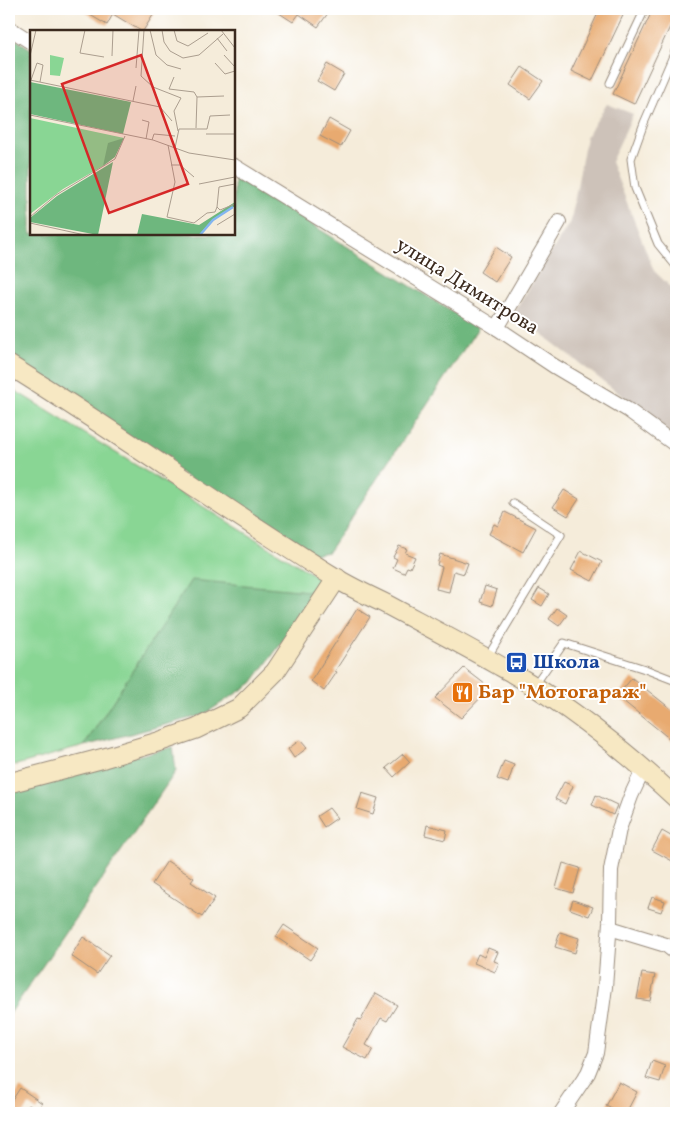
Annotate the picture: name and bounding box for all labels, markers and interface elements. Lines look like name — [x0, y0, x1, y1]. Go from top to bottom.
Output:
inset map — [30, 30, 235, 235]
street label: улица Димитрова — [390, 232, 544, 342]
place label: Школа — [533, 649, 600, 677]
bus stop icon: Школа — [505, 651, 529, 675]
place label: Бар "Мотогараж" — [478, 679, 647, 707]
restaurant icon: Бар "Мотогараж" — [450, 681, 474, 705]

